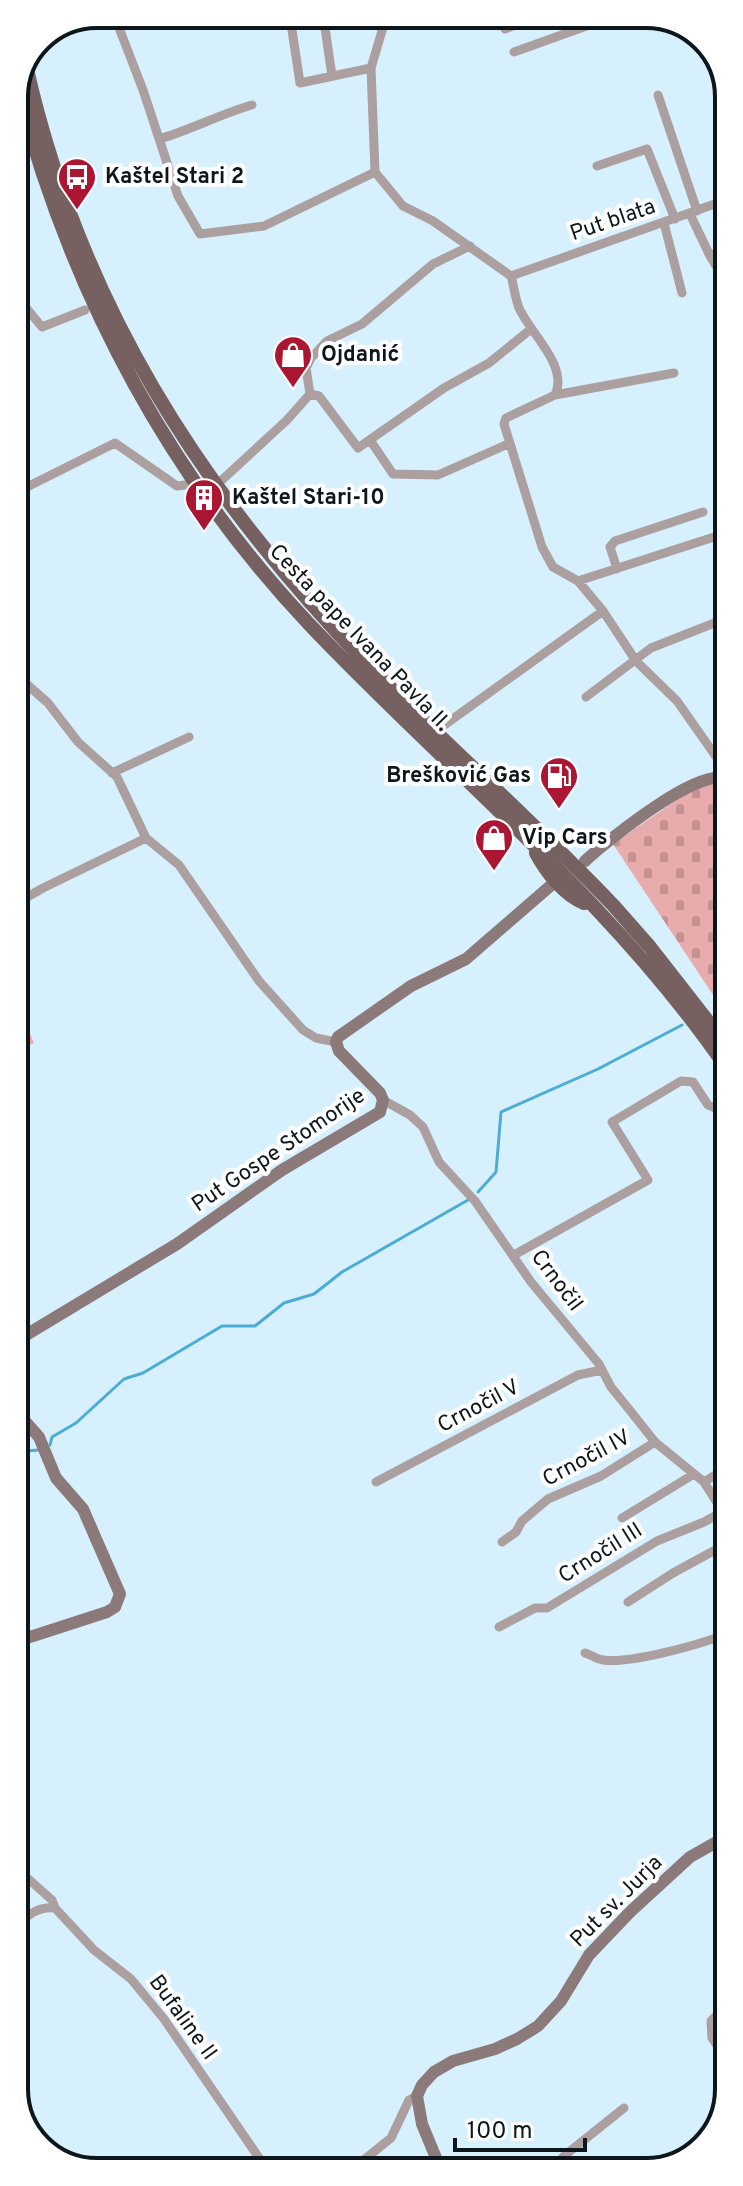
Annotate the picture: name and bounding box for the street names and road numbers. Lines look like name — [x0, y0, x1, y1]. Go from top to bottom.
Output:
street label: Put blata — [567, 194, 659, 248]
street label: Cesta pape Ivana Pavla II. — [263, 539, 455, 737]
street label: Put Gospe Stomorije — [187, 1083, 371, 1219]
street label: Crnočil — [524, 1245, 588, 1317]
street label: Crnočil V — [433, 1374, 525, 1440]
street label: Crnočil IV — [538, 1425, 636, 1493]
street label: Crnočil III — [554, 1518, 648, 1590]
street label: Put sv. Jurja — [565, 1850, 669, 1954]
street label: Bufaline II — [142, 1970, 222, 2066]

